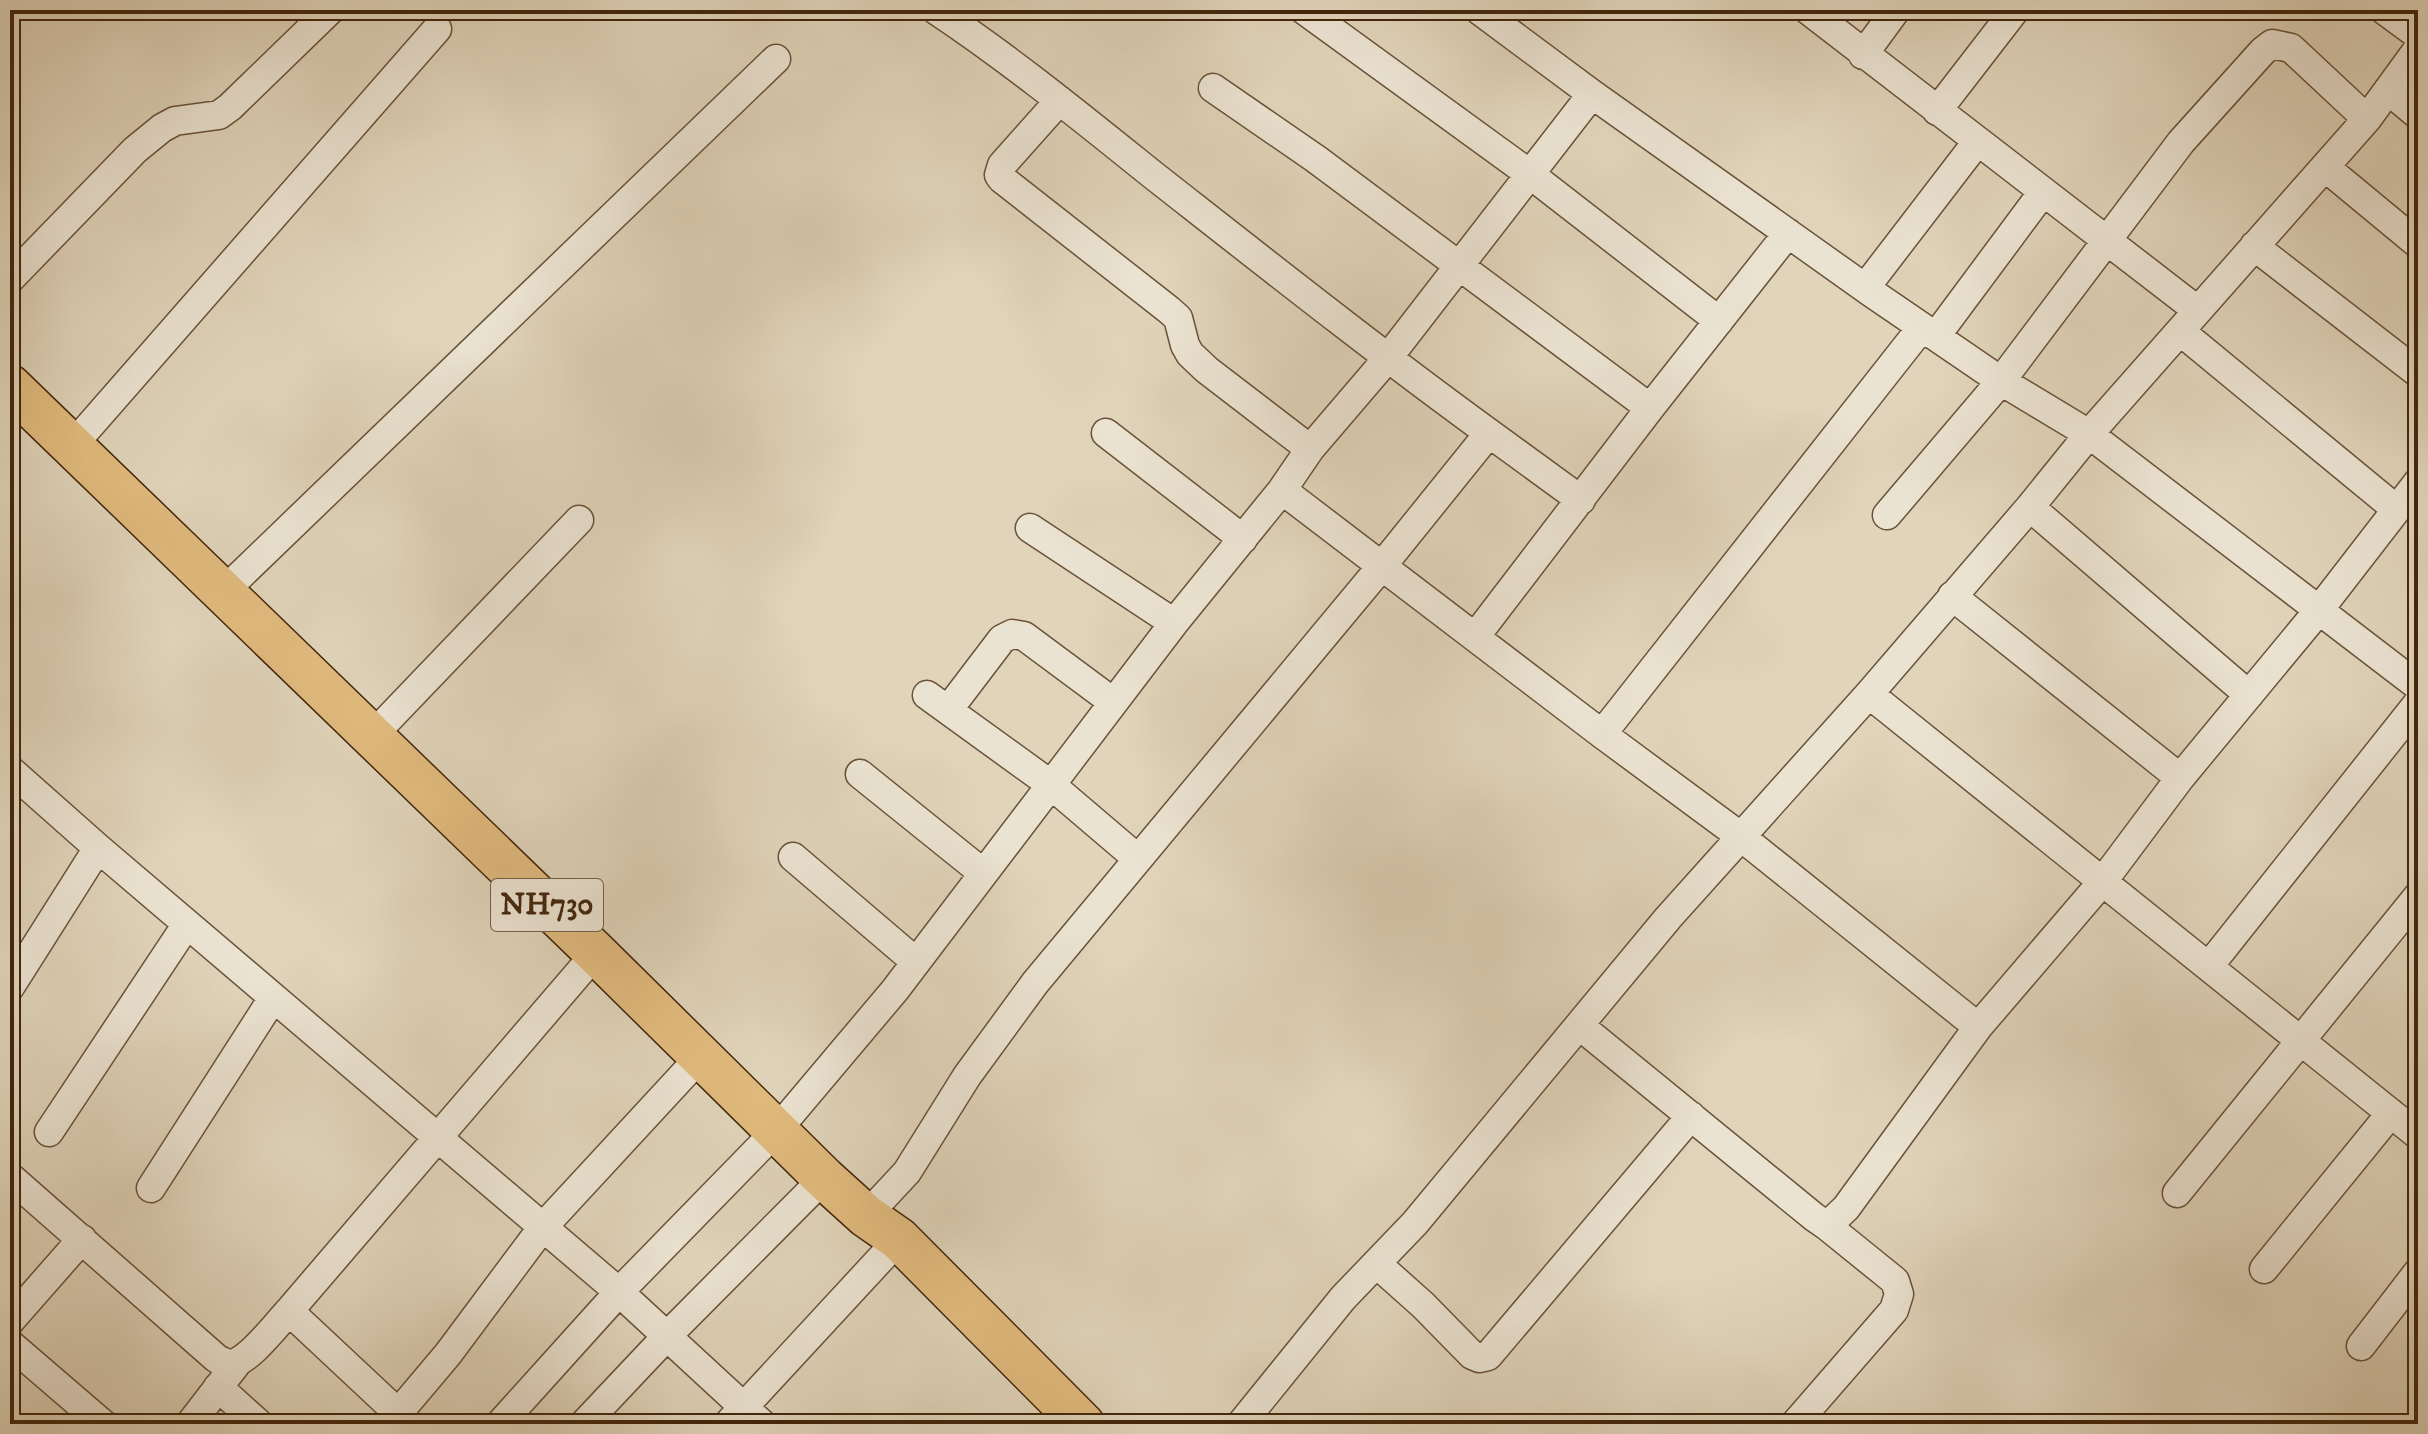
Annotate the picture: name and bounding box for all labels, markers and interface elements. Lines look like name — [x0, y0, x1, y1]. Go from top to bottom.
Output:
road number: NH730 — [491, 879, 603, 931]

